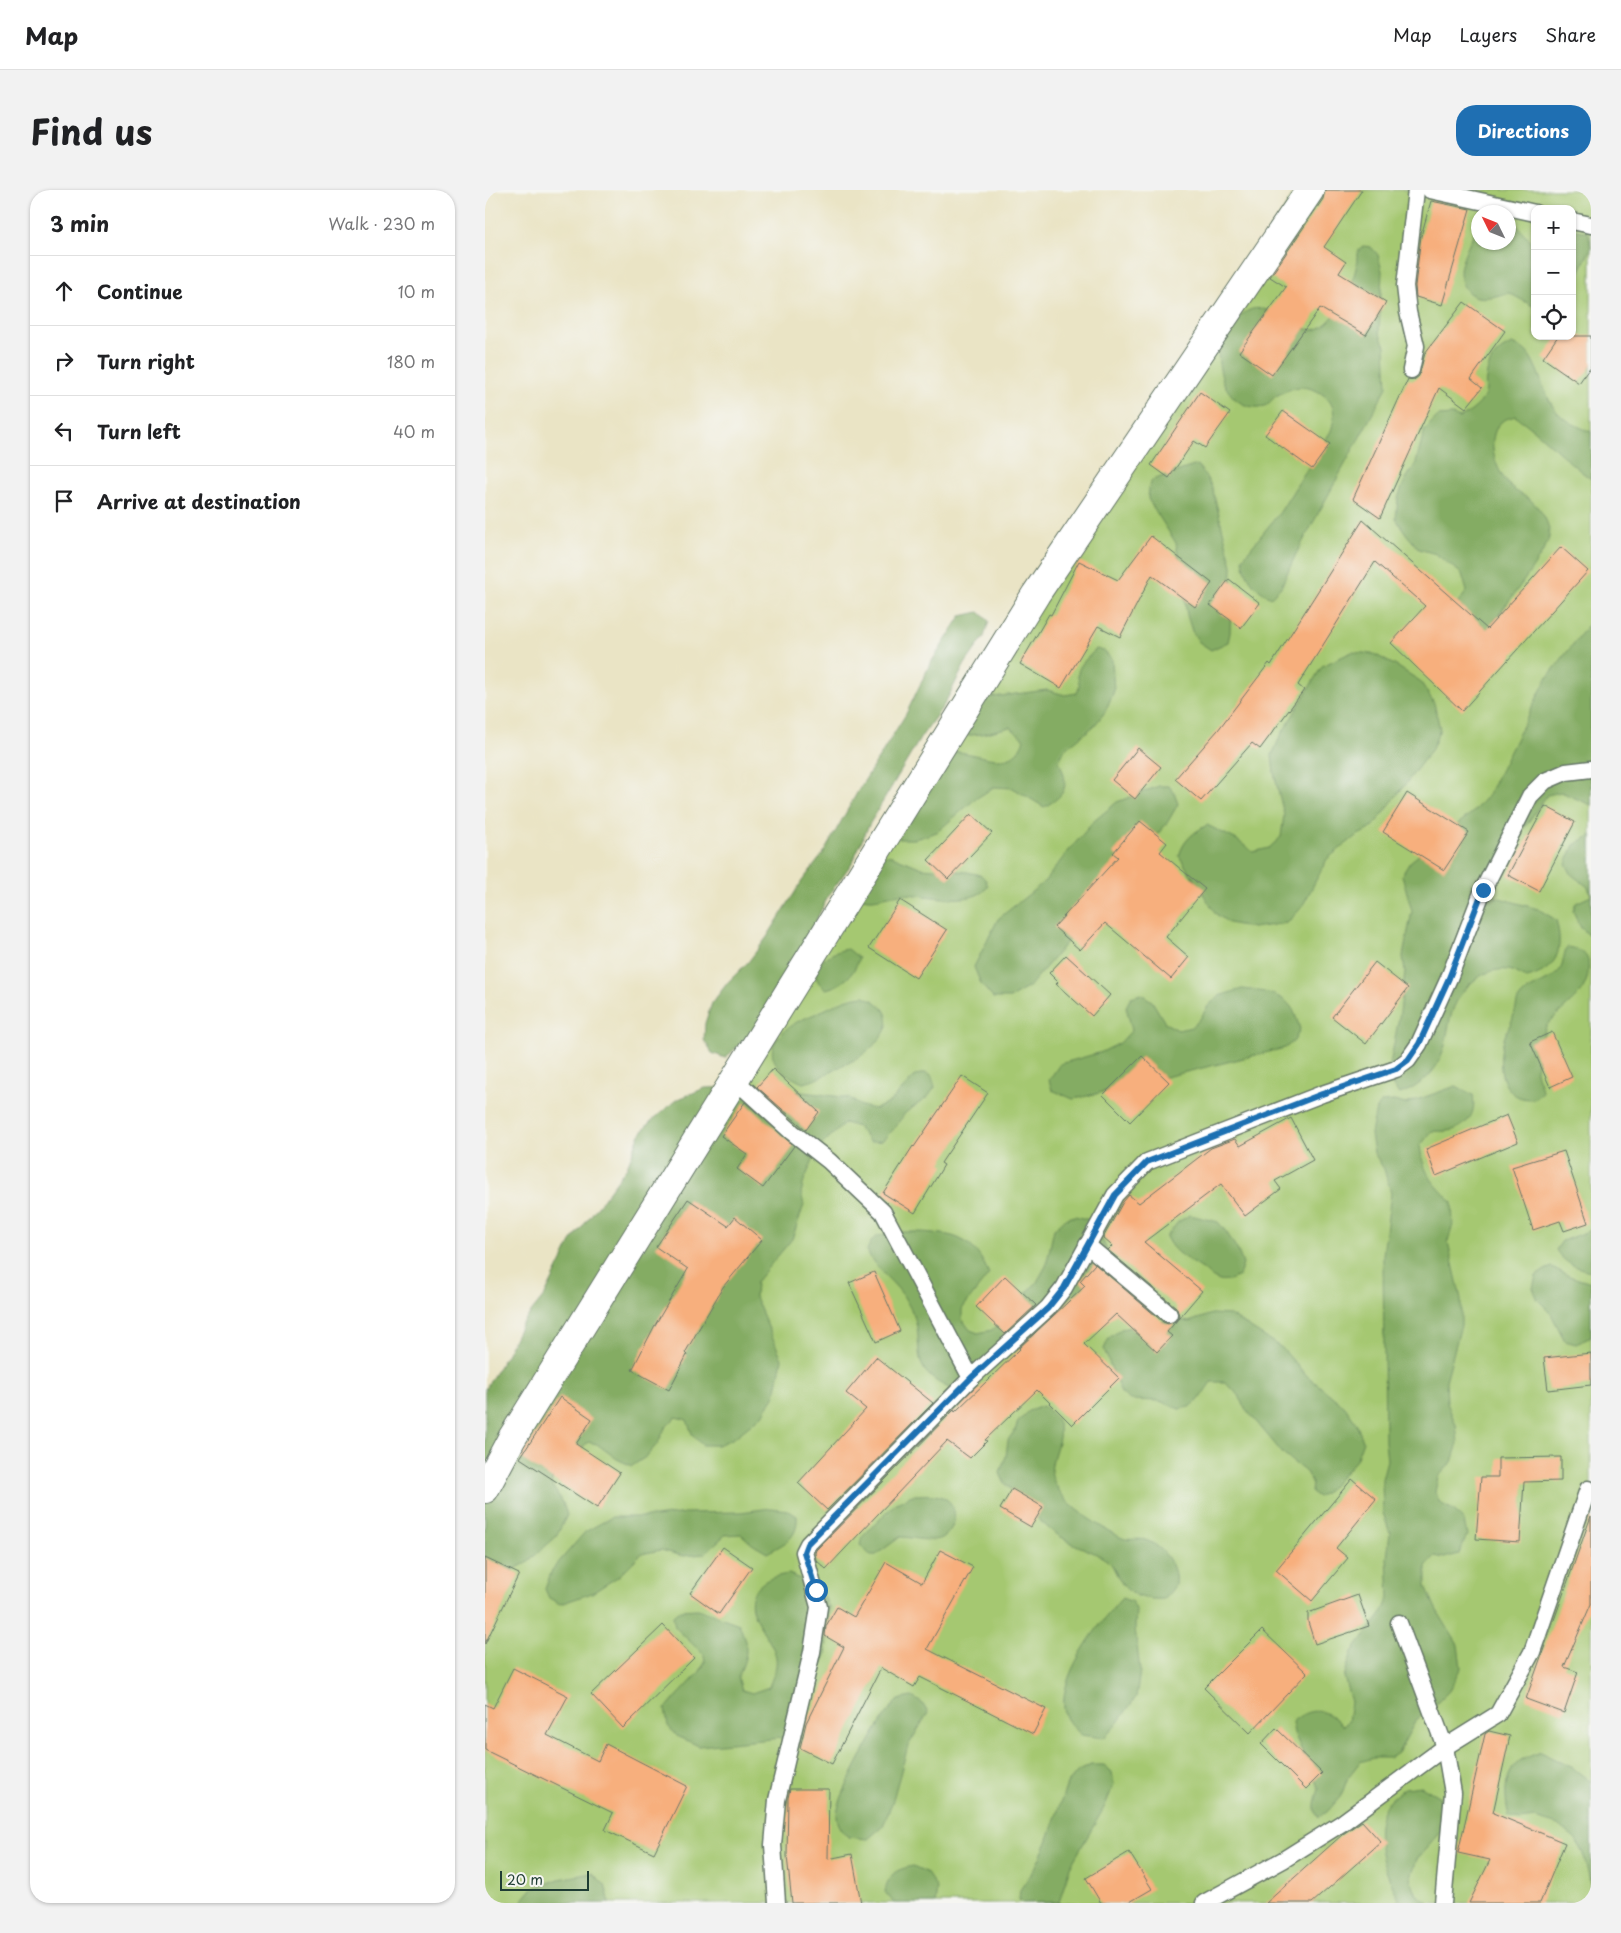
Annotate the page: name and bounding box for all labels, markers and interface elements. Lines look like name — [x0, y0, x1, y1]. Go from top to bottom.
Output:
text: Map — [25, 17, 78, 53]
text: Map — [1393, 21, 1432, 48]
text: Layers — [1460, 21, 1517, 48]
text: Share — [1545, 21, 1596, 48]
text: Find us — [30, 104, 152, 157]
button: Directions — [1456, 105, 1591, 156]
north arrow — [1471, 205, 1516, 250]
map controls — [1531, 205, 1576, 340]
button: + — [1531, 205, 1576, 250]
text: 3 min — [50, 207, 109, 239]
text: Walk · 230 m — [328, 211, 435, 235]
button: − — [1531, 250, 1576, 295]
icon: ahead — [50, 277, 78, 305]
text: Continue — [97, 277, 183, 305]
text: 10 m — [398, 279, 435, 303]
button: locate — [1531, 295, 1576, 340]
icon: right — [50, 347, 78, 375]
text: Turn right — [97, 347, 195, 375]
text: 180 m — [387, 349, 435, 373]
icon: left — [50, 417, 78, 445]
text: Turn left — [97, 417, 181, 445]
text: 40 m — [393, 419, 435, 443]
icon: arrive — [50, 487, 78, 515]
text: Arrive at destination — [97, 487, 301, 515]
route end — [1472, 879, 1495, 902]
route start — [805, 1579, 828, 1602]
scale bar — [500, 1868, 589, 1891]
text: 20 m — [507, 1869, 543, 1890]

